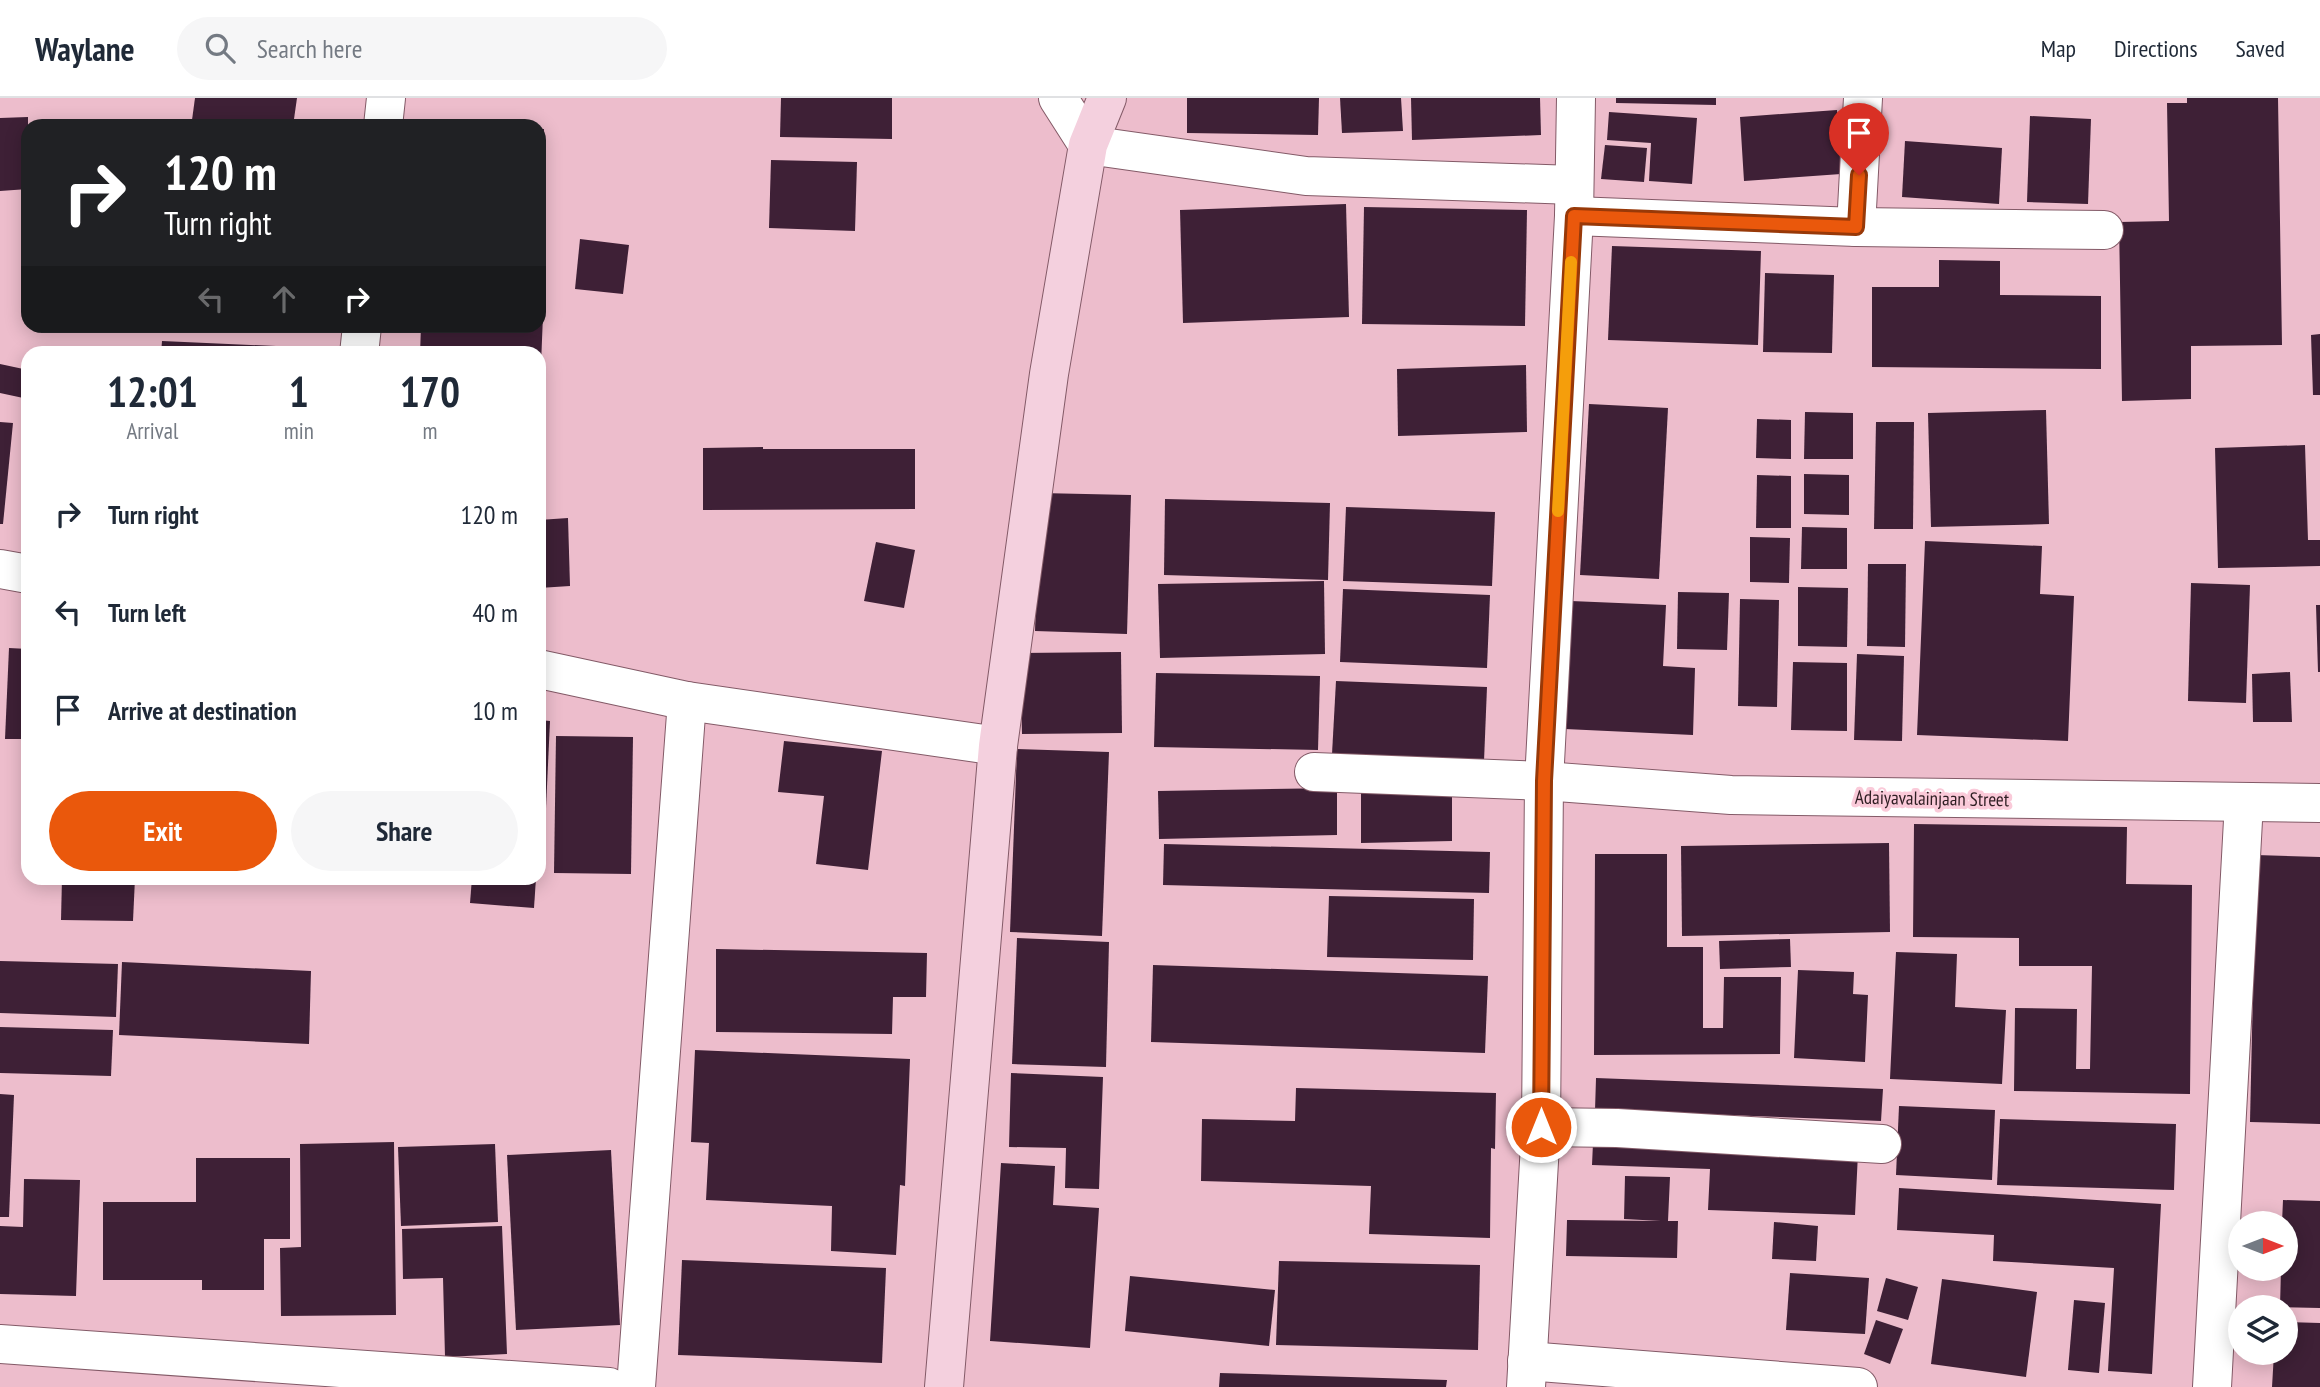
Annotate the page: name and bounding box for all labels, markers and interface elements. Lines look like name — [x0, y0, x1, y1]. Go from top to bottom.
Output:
search box — [177, 17, 667, 80]
text: Waylane — [35, 27, 135, 70]
icon: search — [201, 29, 239, 67]
text: Search here — [257, 32, 362, 65]
text: Map — [2041, 33, 2076, 64]
text: Directions — [2114, 33, 2198, 64]
text: Saved — [2236, 33, 2285, 64]
pin — [1829, 103, 1889, 175]
icon: arrive — [1840, 114, 1878, 152]
text: 120 m — [164, 140, 277, 204]
icon: right — [49, 147, 140, 238]
text: Turn right — [164, 202, 272, 244]
icon: left — [192, 280, 230, 318]
icon: ahead — [265, 280, 303, 318]
icon: right — [338, 280, 376, 318]
text: 12:01 — [107, 364, 198, 419]
text: 1 — [289, 364, 309, 419]
text: 170 — [400, 364, 460, 419]
text: Arrival — [126, 416, 178, 445]
text: min — [284, 416, 314, 445]
text: m — [422, 416, 437, 445]
icon: right — [49, 495, 87, 533]
text: Turn right — [108, 498, 199, 531]
text: 120 m — [460, 498, 518, 531]
icon: left — [49, 593, 87, 631]
text: Turn left — [108, 596, 186, 629]
text: 40 m — [472, 596, 518, 629]
icon: arrive — [49, 691, 87, 729]
text: Arrive at destination — [108, 694, 297, 727]
text: 10 m — [472, 694, 518, 727]
street label: Adaiyavalainjaan Street — [1855, 785, 2010, 811]
button: Exit — [49, 791, 277, 871]
button: Share — [291, 791, 518, 871]
position arrow — [1504, 1090, 1578, 1164]
north arrow — [2228, 1211, 2298, 1281]
map controls — [2228, 1211, 2298, 1365]
button: layers — [2228, 1295, 2298, 1365]

